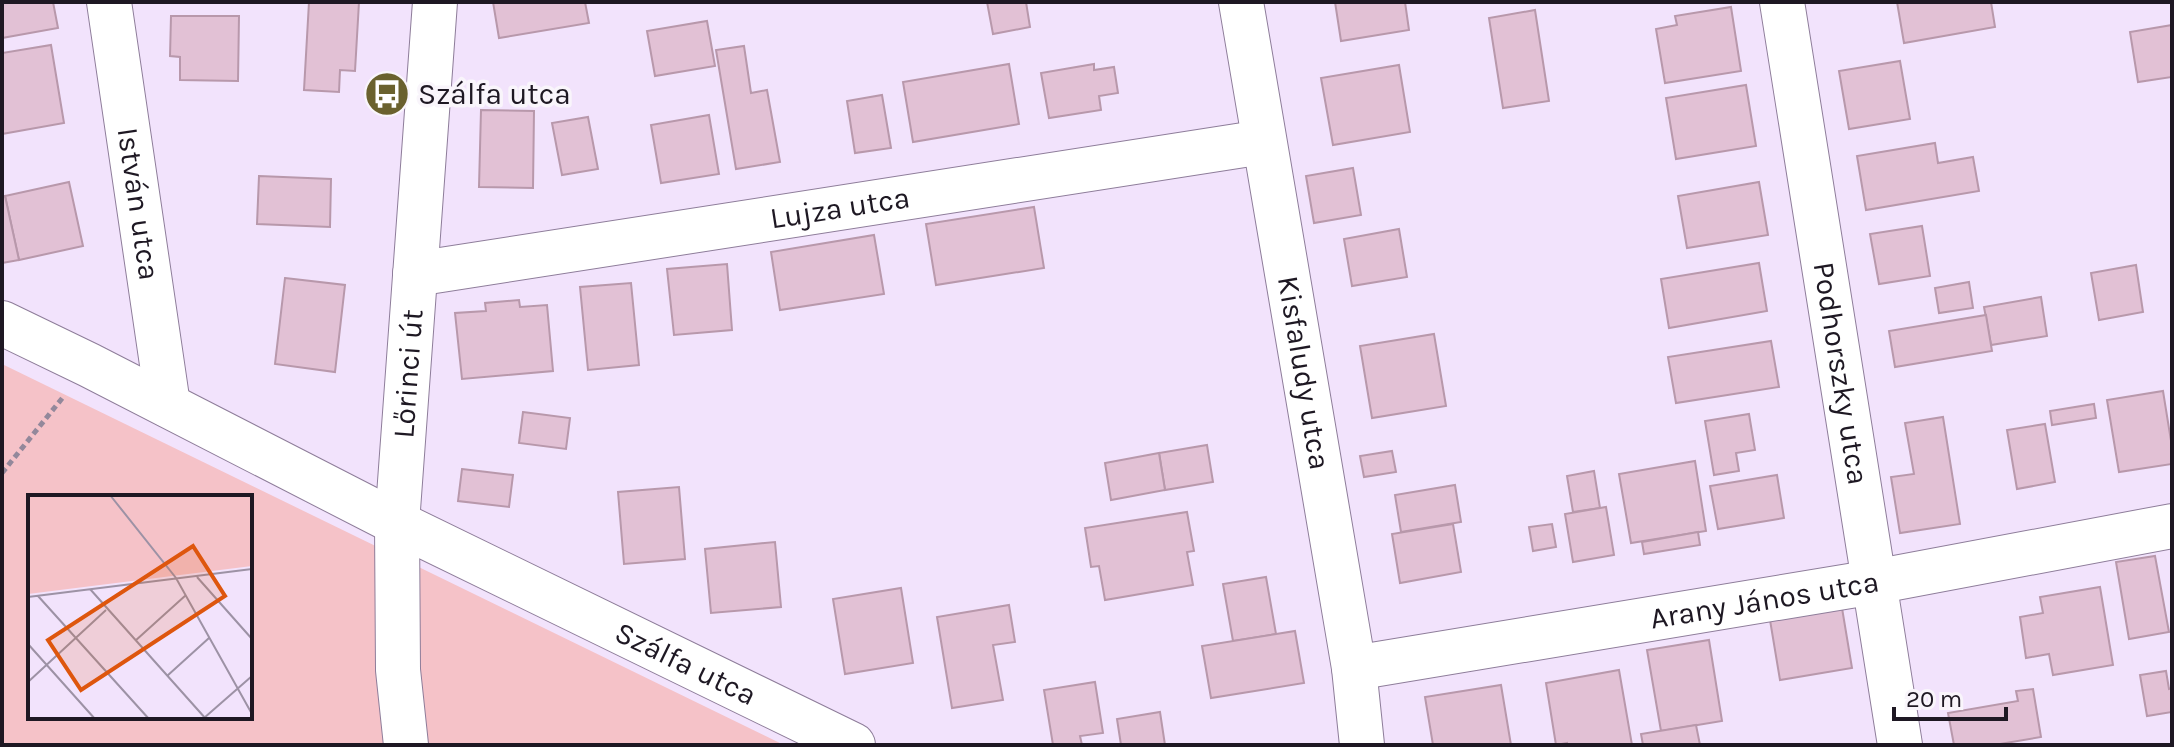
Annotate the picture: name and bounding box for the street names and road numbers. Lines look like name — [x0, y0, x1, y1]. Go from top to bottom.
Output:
street label: István utca — [110, 125, 167, 283]
street label: Lujza utca — [767, 179, 912, 236]
street label: Podhorszky utca — [1806, 259, 1876, 487]
street label: Kisfaludy utca — [1270, 273, 1338, 472]
street label: Lőrinci út — [385, 308, 431, 440]
street label: Arany János utca — [1647, 563, 1881, 637]
street label: Szálfa utca — [609, 614, 762, 713]

